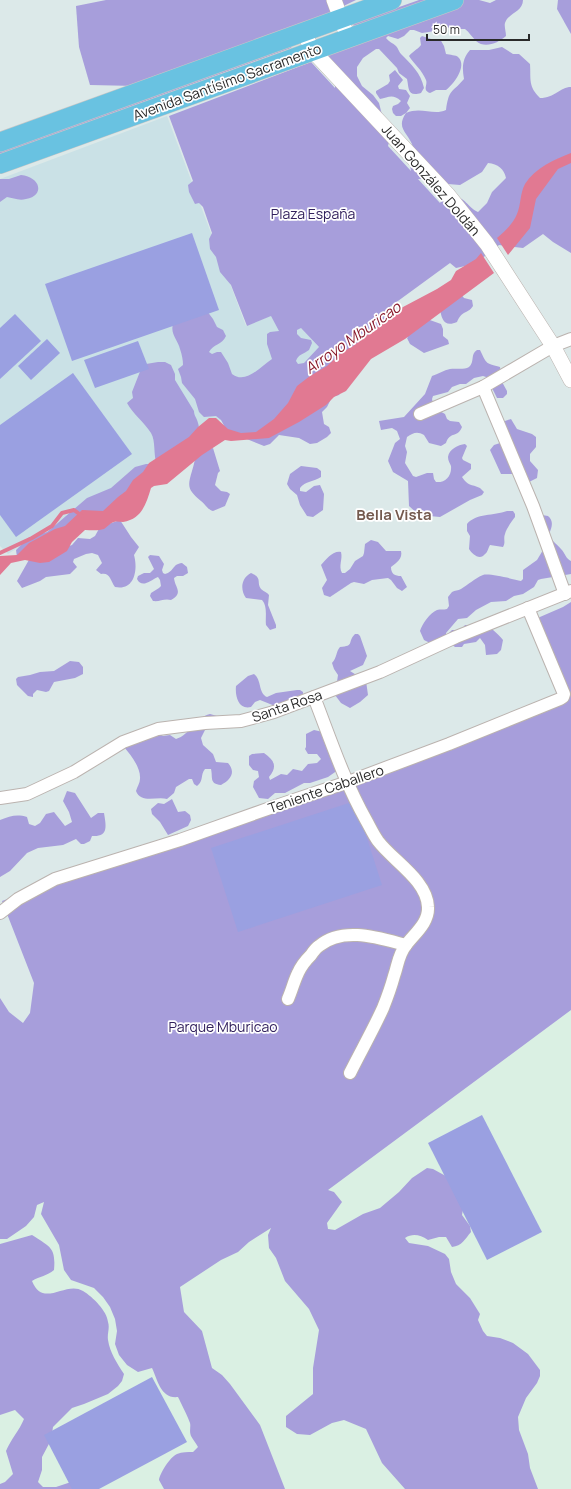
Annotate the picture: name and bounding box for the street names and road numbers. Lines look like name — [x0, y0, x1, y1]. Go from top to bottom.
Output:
street label: Avenida Santísimo Sacramento — [130, 39, 324, 125]
street label: Juan González Doldán — [378, 120, 485, 239]
street label: Santa Rosa — [249, 685, 324, 726]
street label: Teniente Caballero — [265, 760, 386, 817]

